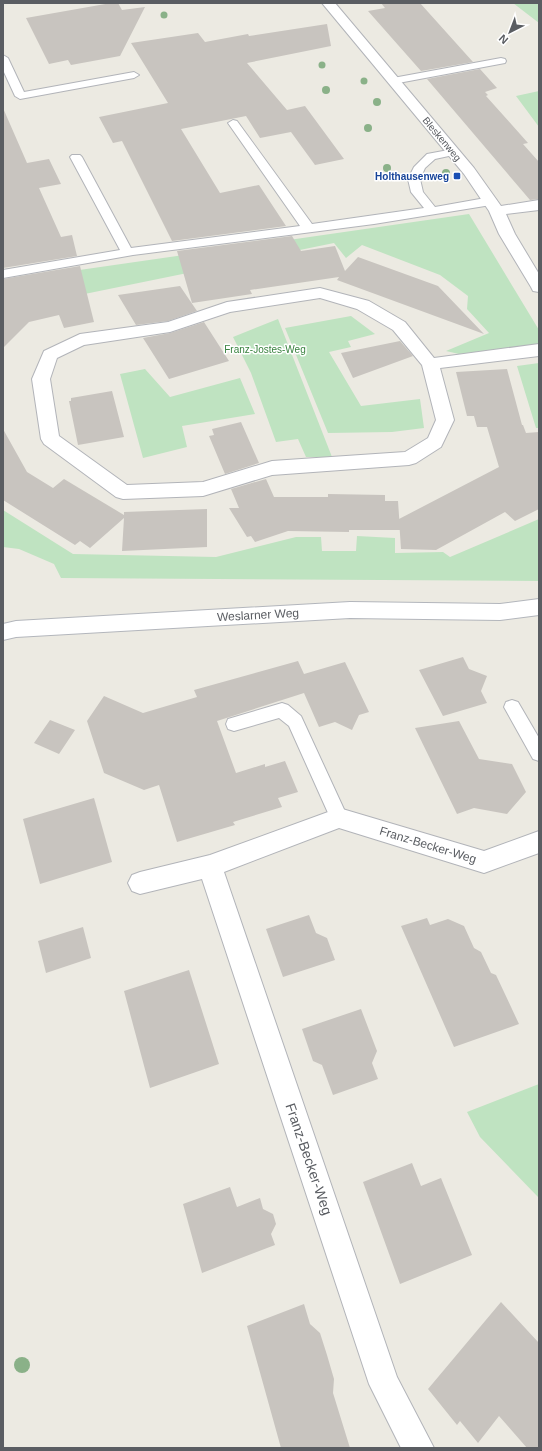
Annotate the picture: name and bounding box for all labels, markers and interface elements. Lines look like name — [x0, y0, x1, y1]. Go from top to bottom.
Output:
north arrow — [490, 12, 530, 52]
text: N — [496, 32, 510, 47]
street label: Bleskenweg — [420, 115, 464, 163]
place label: Holthausenweg — [375, 171, 449, 182]
marker: Holthausenweg — [452, 171, 462, 181]
park label: Franz-Jostes-Weg — [224, 344, 306, 355]
street label: Weslarner Weg — [217, 606, 299, 624]
street label: Franz-Becker-Weg — [378, 824, 478, 866]
street label: Franz-Becker-Weg — [282, 1101, 336, 1217]

